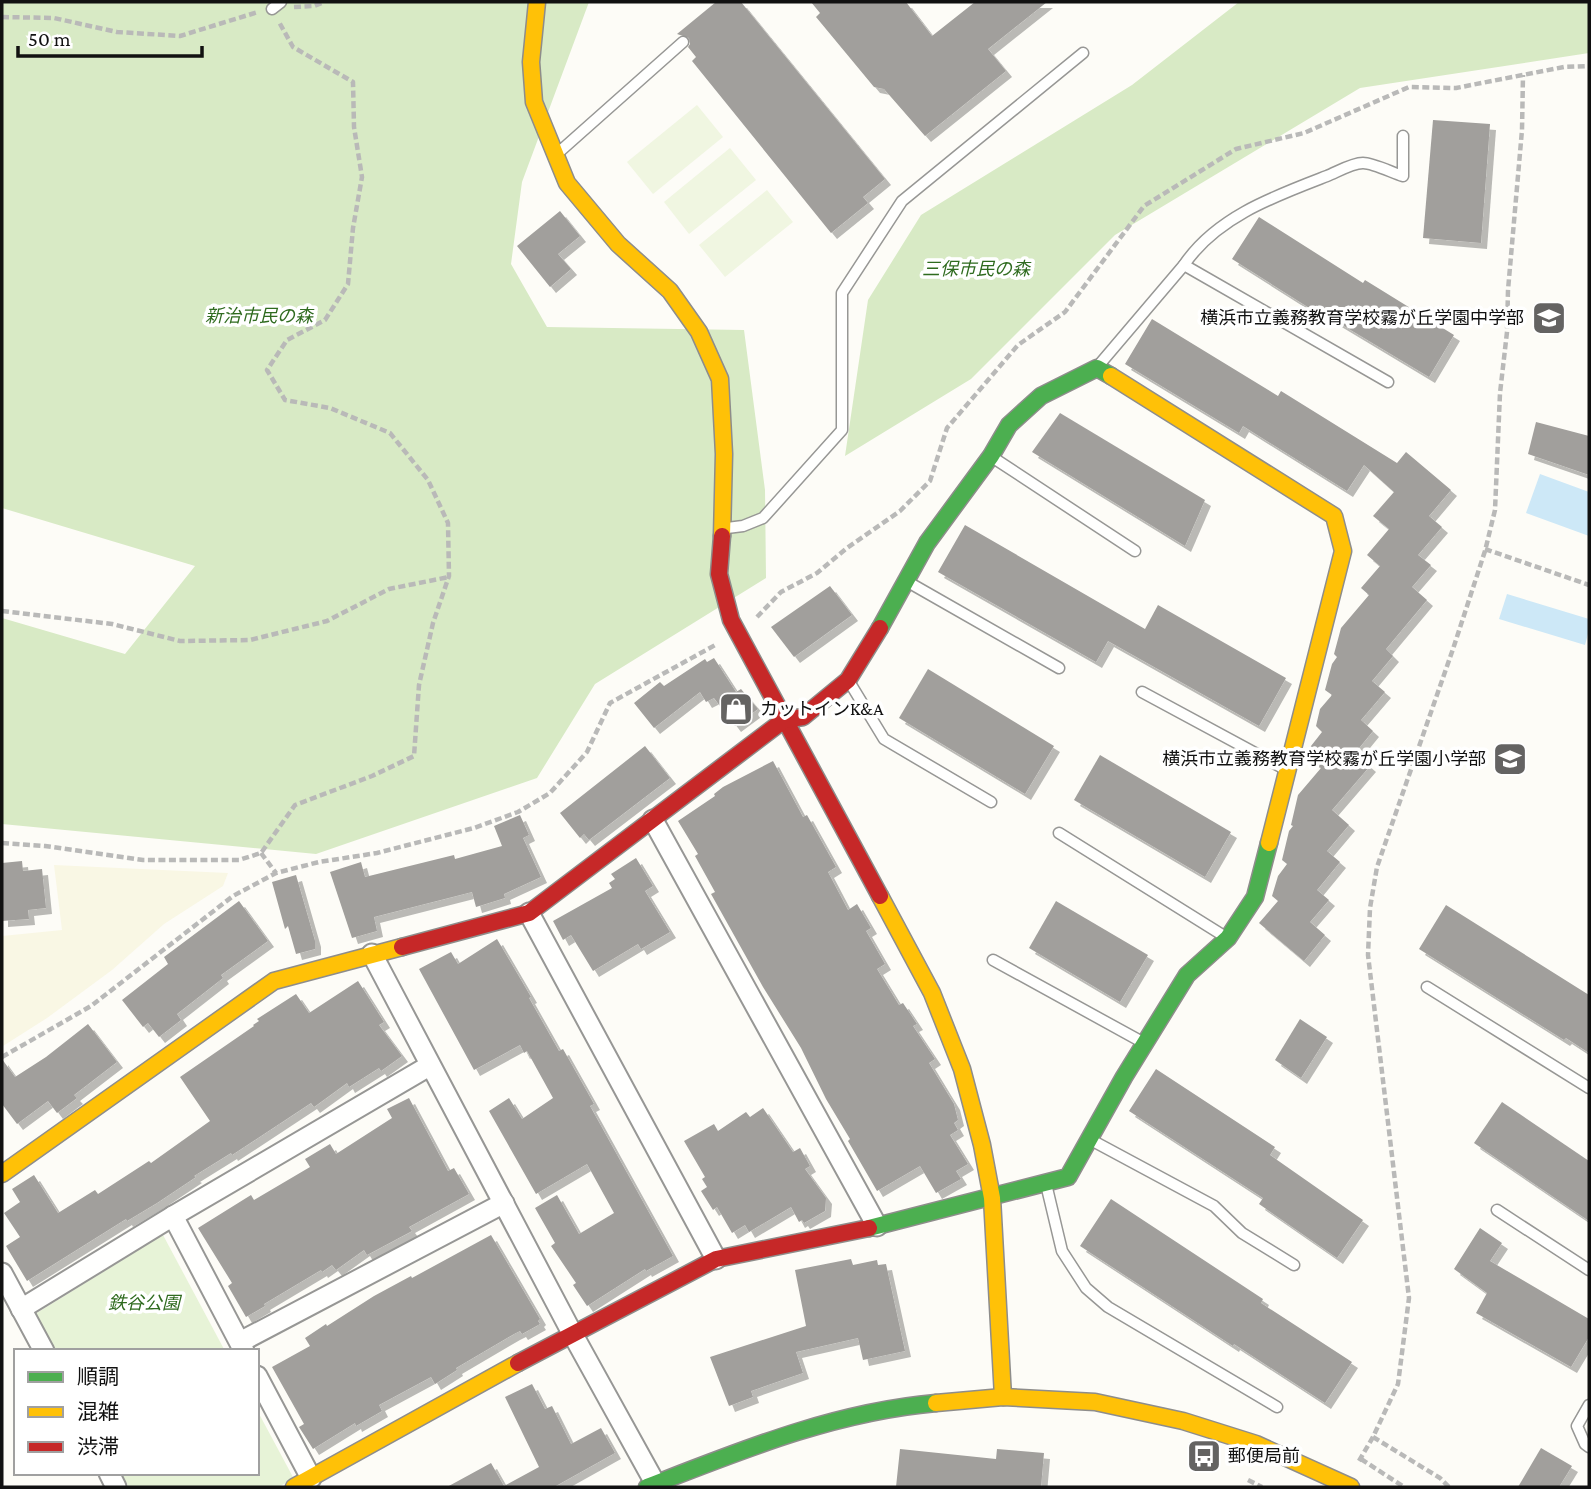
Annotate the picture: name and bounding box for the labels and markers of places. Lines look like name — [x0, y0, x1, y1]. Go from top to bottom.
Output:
school or university icon: 横浜市立義務教育学校霧が丘学園中学部 — [1530, 299, 1568, 337]
place label: 横浜市立義務教育学校霧が丘学園中学部 — [1200, 308, 1524, 328]
shop icon: カットインK&A — [717, 690, 755, 728]
place label: カットインK&A — [760, 699, 884, 719]
school or university icon: 横浜市立義務教育学校霧が丘学園小学部 — [1491, 740, 1529, 778]
place label: 横浜市立義務教育学校霧が丘学園小学部 — [1162, 749, 1486, 769]
bus stop icon: 郵便局前 — [1185, 1437, 1223, 1475]
place label: 郵便局前 — [1228, 1446, 1300, 1466]

